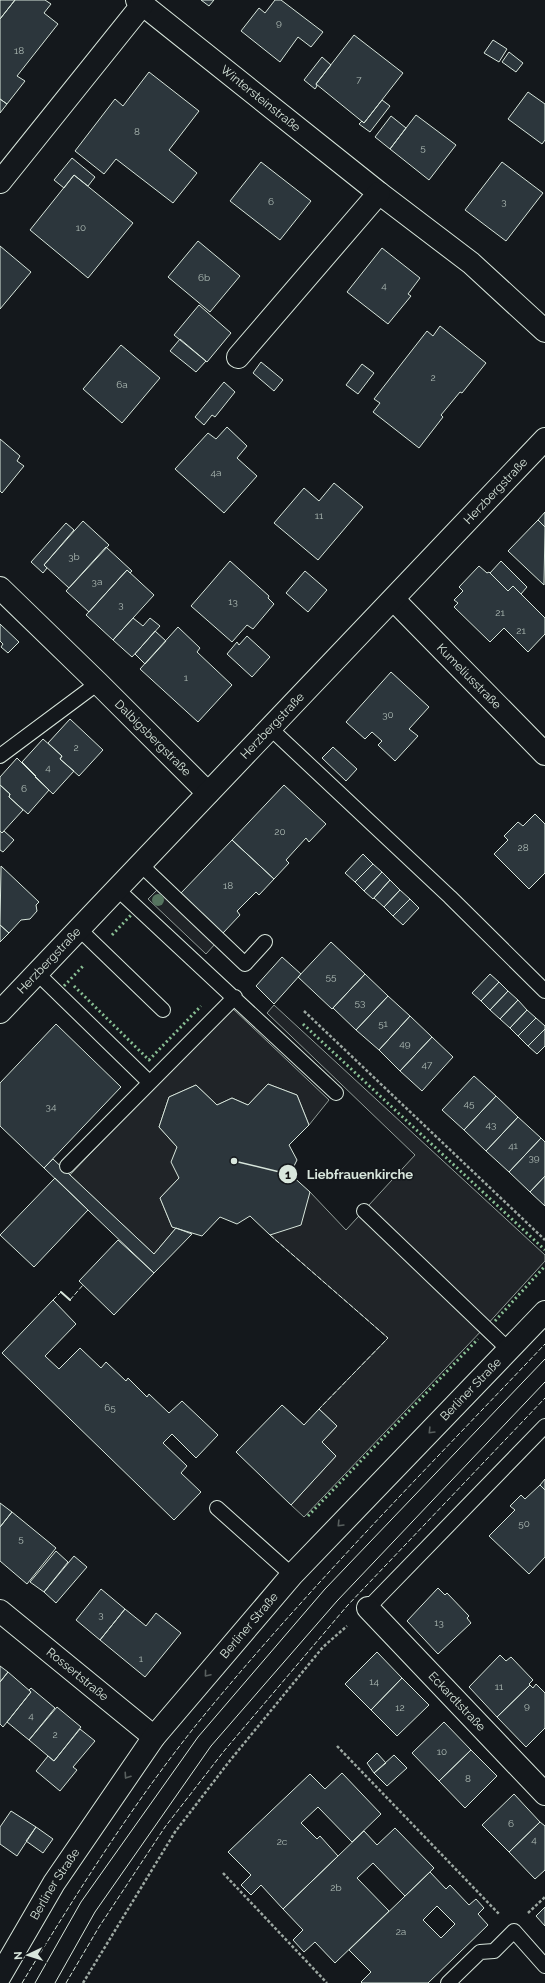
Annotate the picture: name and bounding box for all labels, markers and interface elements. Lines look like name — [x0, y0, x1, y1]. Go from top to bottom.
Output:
house number: 9 — [276, 17, 282, 28]
house number: 18 — [14, 45, 24, 56]
street label: Wintersteinstraße — [218, 63, 303, 135]
house number: 7 — [356, 74, 362, 85]
house number: 8 — [134, 126, 140, 137]
house number: 5 — [420, 142, 426, 153]
house number: 6 — [268, 196, 274, 207]
house number: 3 — [501, 196, 507, 207]
house number: 10 — [76, 222, 86, 233]
house number: 6b — [198, 272, 210, 283]
house number: 4 — [381, 280, 387, 291]
house number: 2 — [430, 372, 436, 383]
house number: 6a — [116, 379, 128, 390]
street label: Herzbergstraße — [461, 455, 530, 527]
house number: 4a — [211, 467, 221, 478]
house number: 11 — [315, 510, 324, 521]
house number: 3b — [68, 551, 80, 562]
house number: 3a — [92, 576, 102, 587]
house number: 13 — [228, 596, 238, 607]
house number: 3 — [118, 599, 124, 610]
house number: 21 — [495, 607, 505, 618]
house number: 21 — [516, 625, 526, 636]
street label: Kumeliusstraße — [434, 641, 504, 712]
house number: 1 — [184, 672, 189, 683]
street label: Herzbergstraße — [237, 690, 307, 762]
street label: Dalbigsbergstraße — [112, 697, 194, 779]
house number: 30 — [382, 709, 394, 720]
house number: 2 — [73, 742, 79, 753]
house number: 4 — [45, 762, 51, 773]
house number: 6 — [21, 783, 27, 794]
house number: 20 — [274, 826, 286, 837]
house number: 28 — [517, 842, 529, 853]
house number: 18 — [223, 880, 233, 891]
street label: Herzbergstraße — [14, 925, 84, 997]
house number: 55 — [326, 971, 337, 982]
house number: 53 — [355, 997, 365, 1008]
house number: 51 — [378, 1018, 389, 1029]
house number: 49 — [399, 1038, 411, 1049]
house number: 47 — [422, 1059, 433, 1070]
house number: 45 — [464, 1098, 475, 1109]
house number: 34 — [46, 1101, 57, 1112]
house number: 43 — [486, 1119, 496, 1130]
house number: 41 — [508, 1140, 519, 1151]
house number: 39 — [528, 1152, 540, 1163]
callout: Liebfrauenkirche — [278, 1162, 421, 1187]
text: Liebfrauenkirche — [307, 1167, 413, 1182]
text: 1 — [285, 1168, 291, 1182]
street label: Berliner Straße — [437, 1355, 504, 1424]
house number: 65 — [104, 1402, 116, 1413]
one-way arrow — [428, 1426, 436, 1434]
house number: 50 — [518, 1518, 530, 1529]
one-way arrow — [337, 1519, 345, 1527]
house number: 5 — [18, 1533, 24, 1544]
street label: Berliner Straße — [217, 1590, 281, 1661]
house number: 3 — [98, 1609, 104, 1620]
house number: 13 — [434, 1617, 444, 1628]
street label: Rossertstraße — [44, 1645, 111, 1704]
house number: 1 — [139, 1653, 144, 1664]
one-way arrow — [205, 1669, 212, 1676]
street label: Eckardtstraße — [426, 1669, 488, 1734]
house number: 14 — [369, 1676, 379, 1687]
house number: 11 — [495, 1681, 504, 1692]
house number: 9 — [524, 1700, 530, 1711]
house number: 12 — [395, 1702, 405, 1713]
house number: 4 — [28, 1710, 34, 1721]
house number: 2 — [52, 1729, 58, 1740]
house number: 10 — [437, 1746, 447, 1757]
one-way arrow — [124, 1772, 132, 1779]
house number: 8 — [465, 1773, 471, 1784]
house number: 6 — [508, 1818, 514, 1829]
house number: 4 — [531, 1834, 537, 1845]
house number: 2c — [277, 1836, 288, 1847]
street label: Berliner Straße — [27, 1846, 83, 1922]
house number: 2b — [330, 1882, 342, 1893]
house number: 2a — [396, 1926, 406, 1937]
north arrow — [8, 1935, 48, 1975]
text: N — [12, 1951, 25, 1960]

